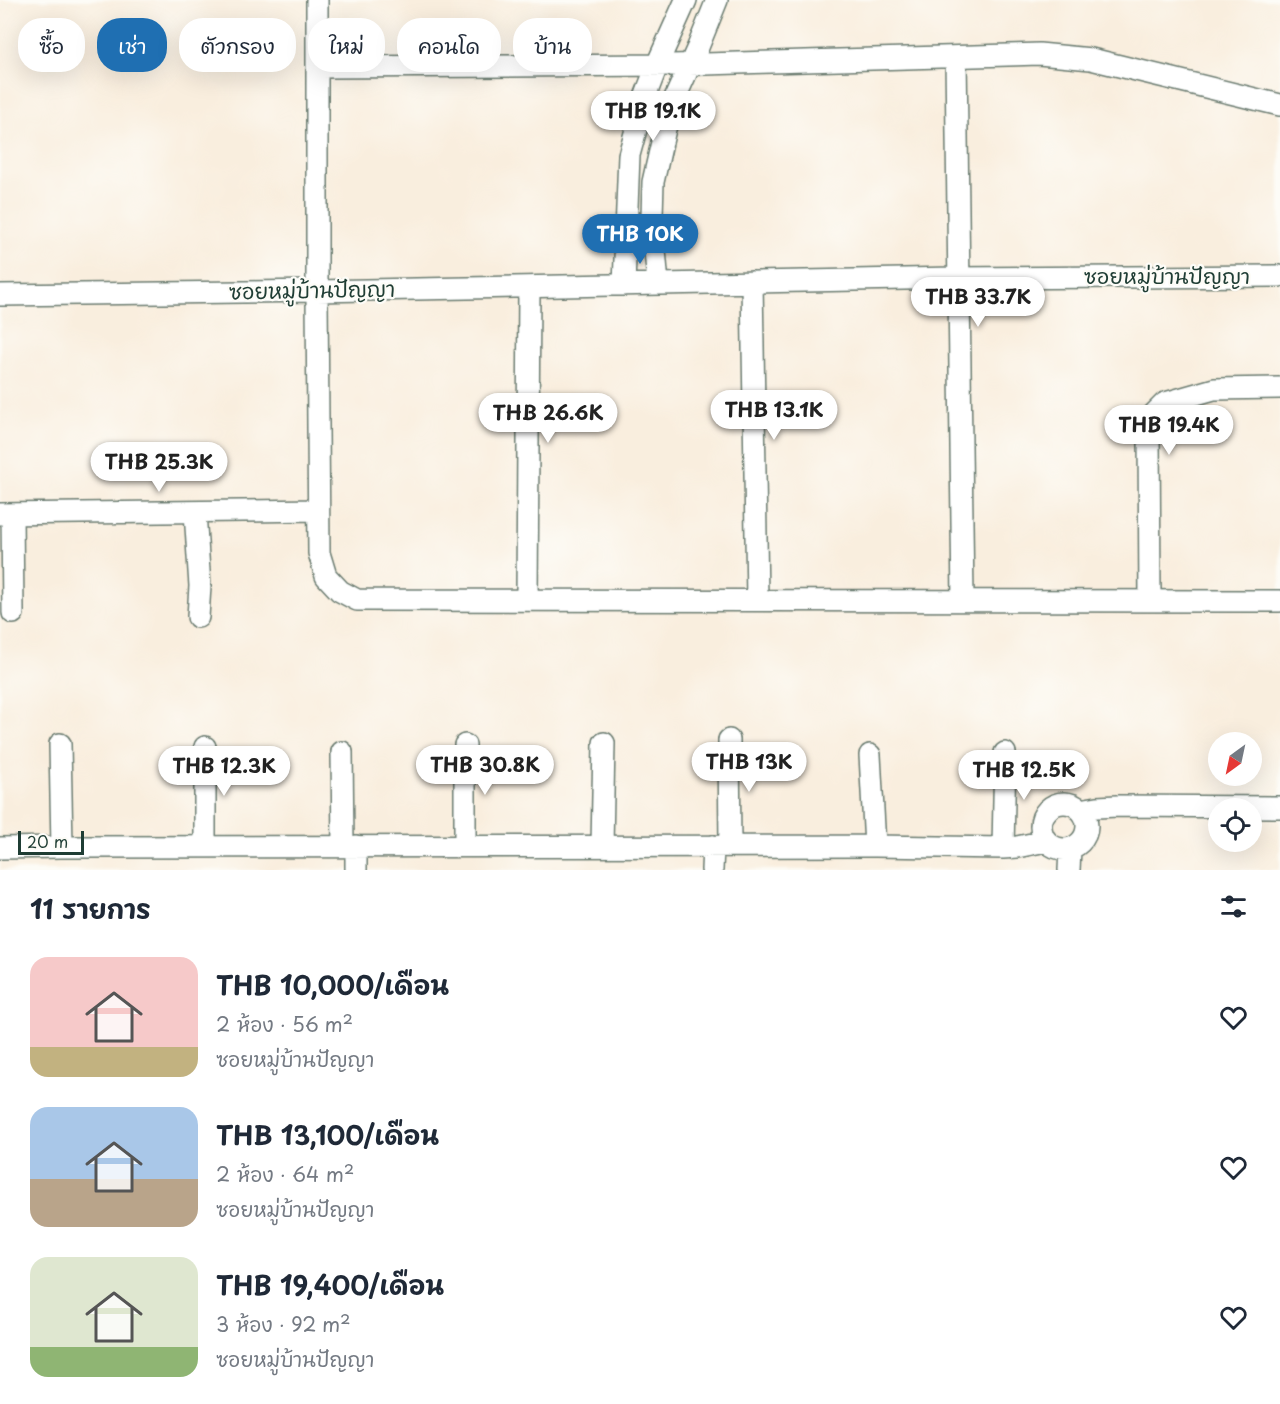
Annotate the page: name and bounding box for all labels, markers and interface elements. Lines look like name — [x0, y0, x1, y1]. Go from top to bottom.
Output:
chip: ซื้อ — [18, 18, 85, 72]
chip: เช่า — [97, 18, 167, 72]
chip: ตัวกรอง — [179, 18, 296, 72]
chip: ใหม่ — [308, 18, 385, 72]
chip: คอนโด — [397, 18, 501, 72]
chip: บ้าน — [513, 18, 592, 72]
pin: THB 19.1K — [584, 91, 722, 142]
text: THB 19.1K — [605, 95, 701, 125]
pin: THB 10K — [585, 214, 695, 265]
text: THB 10K — [596, 218, 684, 248]
street label: ซอยหมู่บ้านปัญญา — [1084, 259, 1250, 293]
street label: ซอยหมู่บ้านปัญญา — [229, 272, 395, 308]
pin: THB 33.7K — [909, 277, 1047, 328]
text: THB 33.7K — [925, 281, 1031, 311]
pin: THB 13.1K — [705, 390, 843, 441]
pin: THB 26.6K — [479, 393, 617, 444]
text: THB 13.1K — [725, 394, 824, 424]
text: THB 26.6K — [492, 397, 604, 427]
pin: THB 19.4K — [1100, 405, 1238, 456]
text: THB 19.4K — [1118, 409, 1220, 439]
pin: THB 25.3K — [90, 442, 228, 493]
text: THB 25.3K — [105, 446, 213, 476]
north arrow — [1208, 732, 1262, 786]
map controls — [1208, 732, 1262, 852]
pin: THB 13K — [694, 742, 804, 793]
pin: THB 30.8K — [416, 745, 554, 796]
pin: THB 12.3K — [155, 746, 293, 797]
text: THB 13K — [706, 746, 792, 776]
text: THB 30.8K — [430, 749, 540, 779]
text: THB 12.3K — [172, 750, 276, 780]
pin: THB 12.5K — [955, 750, 1093, 801]
text: THB 12.5K — [972, 754, 1076, 784]
button: locate — [1208, 798, 1262, 852]
scale bar — [18, 828, 84, 856]
text: 20 m — [27, 829, 68, 853]
text: 11 รายการ — [30, 889, 151, 928]
icon: filters — [1217, 890, 1250, 923]
text: THB 10,000/เดือน — [216, 965, 449, 1004]
icon: home — [78, 981, 150, 1053]
icon: heart — [1217, 1001, 1250, 1034]
text: 2 ห้อง · 56 m² — [216, 1009, 353, 1039]
text: ซอยหมู่บ้านปัญญา — [216, 1044, 374, 1074]
text: THB 13,100/เดือน — [216, 1115, 439, 1154]
icon: home — [78, 1131, 150, 1203]
icon: heart — [1217, 1151, 1250, 1184]
text: 2 ห้อง · 64 m² — [216, 1159, 354, 1189]
text: ซอยหมู่บ้านปัญญา — [216, 1194, 374, 1224]
text: THB 19,400/เดือน — [216, 1265, 444, 1304]
icon: home — [78, 1281, 150, 1353]
icon: heart — [1217, 1301, 1250, 1334]
text: 3 ห้อง · 92 m² — [216, 1309, 351, 1339]
text: ซอยหมู่บ้านปัญญา — [216, 1344, 374, 1374]

